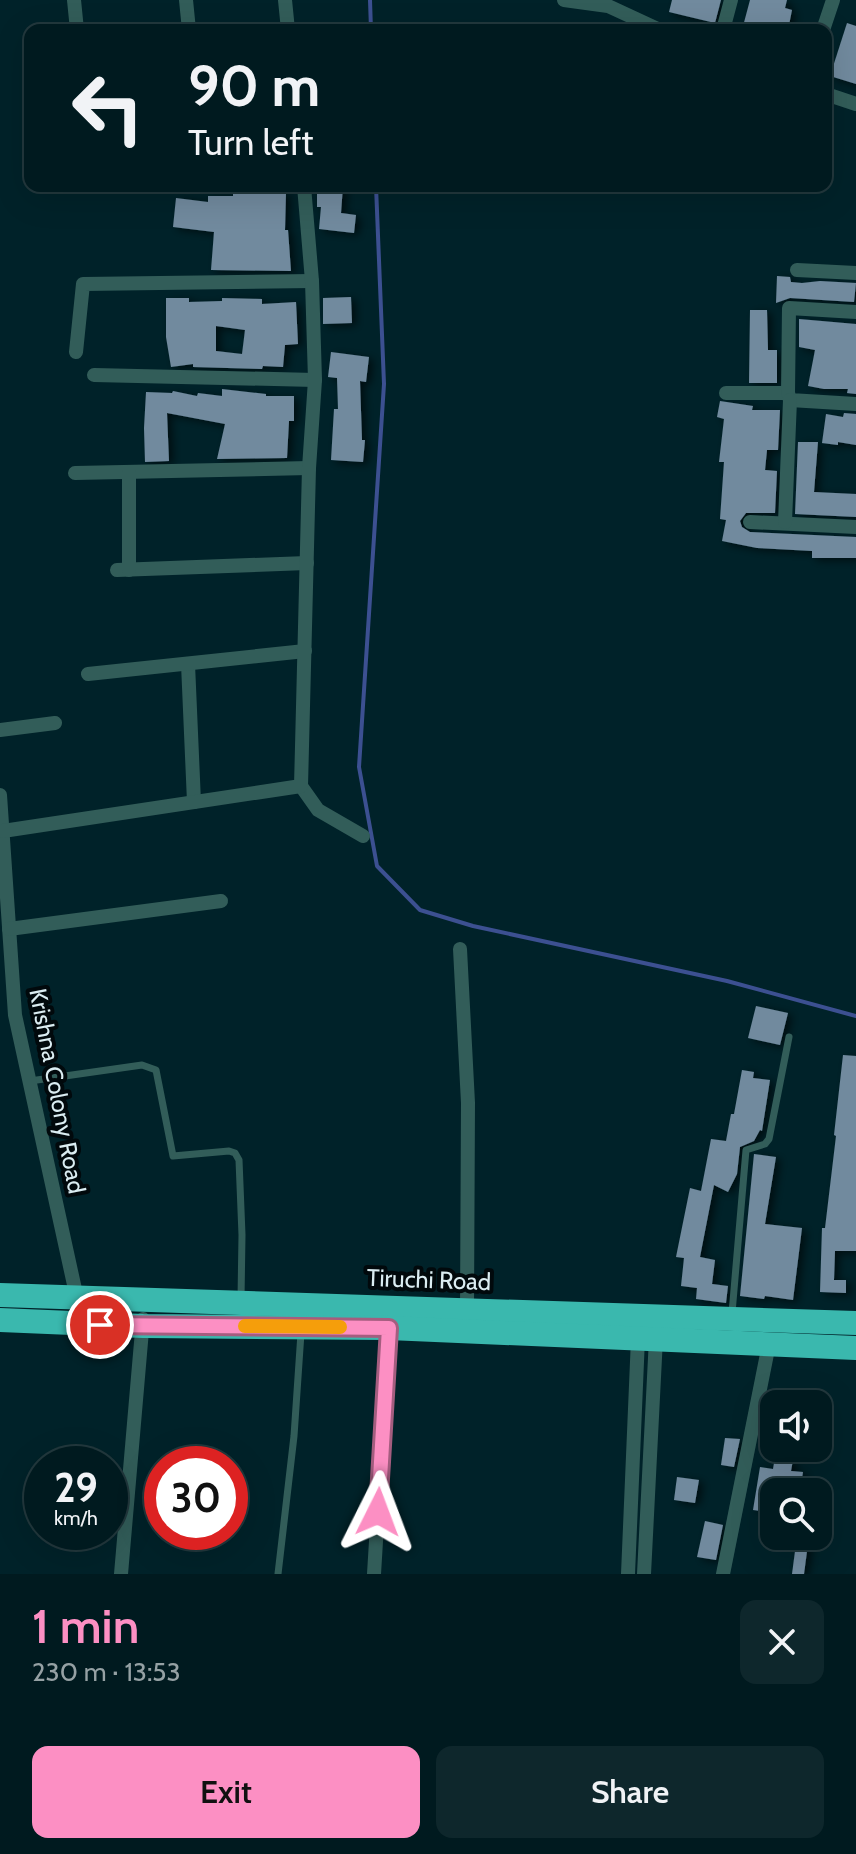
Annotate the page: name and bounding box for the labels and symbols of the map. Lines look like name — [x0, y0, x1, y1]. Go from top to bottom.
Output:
street label: Krishna Colony Road — [23, 986, 92, 1196]
street label: Tiruchi Road — [366, 1263, 492, 1296]
pin — [66, 1291, 134, 1359]
speed limit sign: 30 — [144, 1446, 248, 1550]
position arrow — [336, 1470, 420, 1554]

